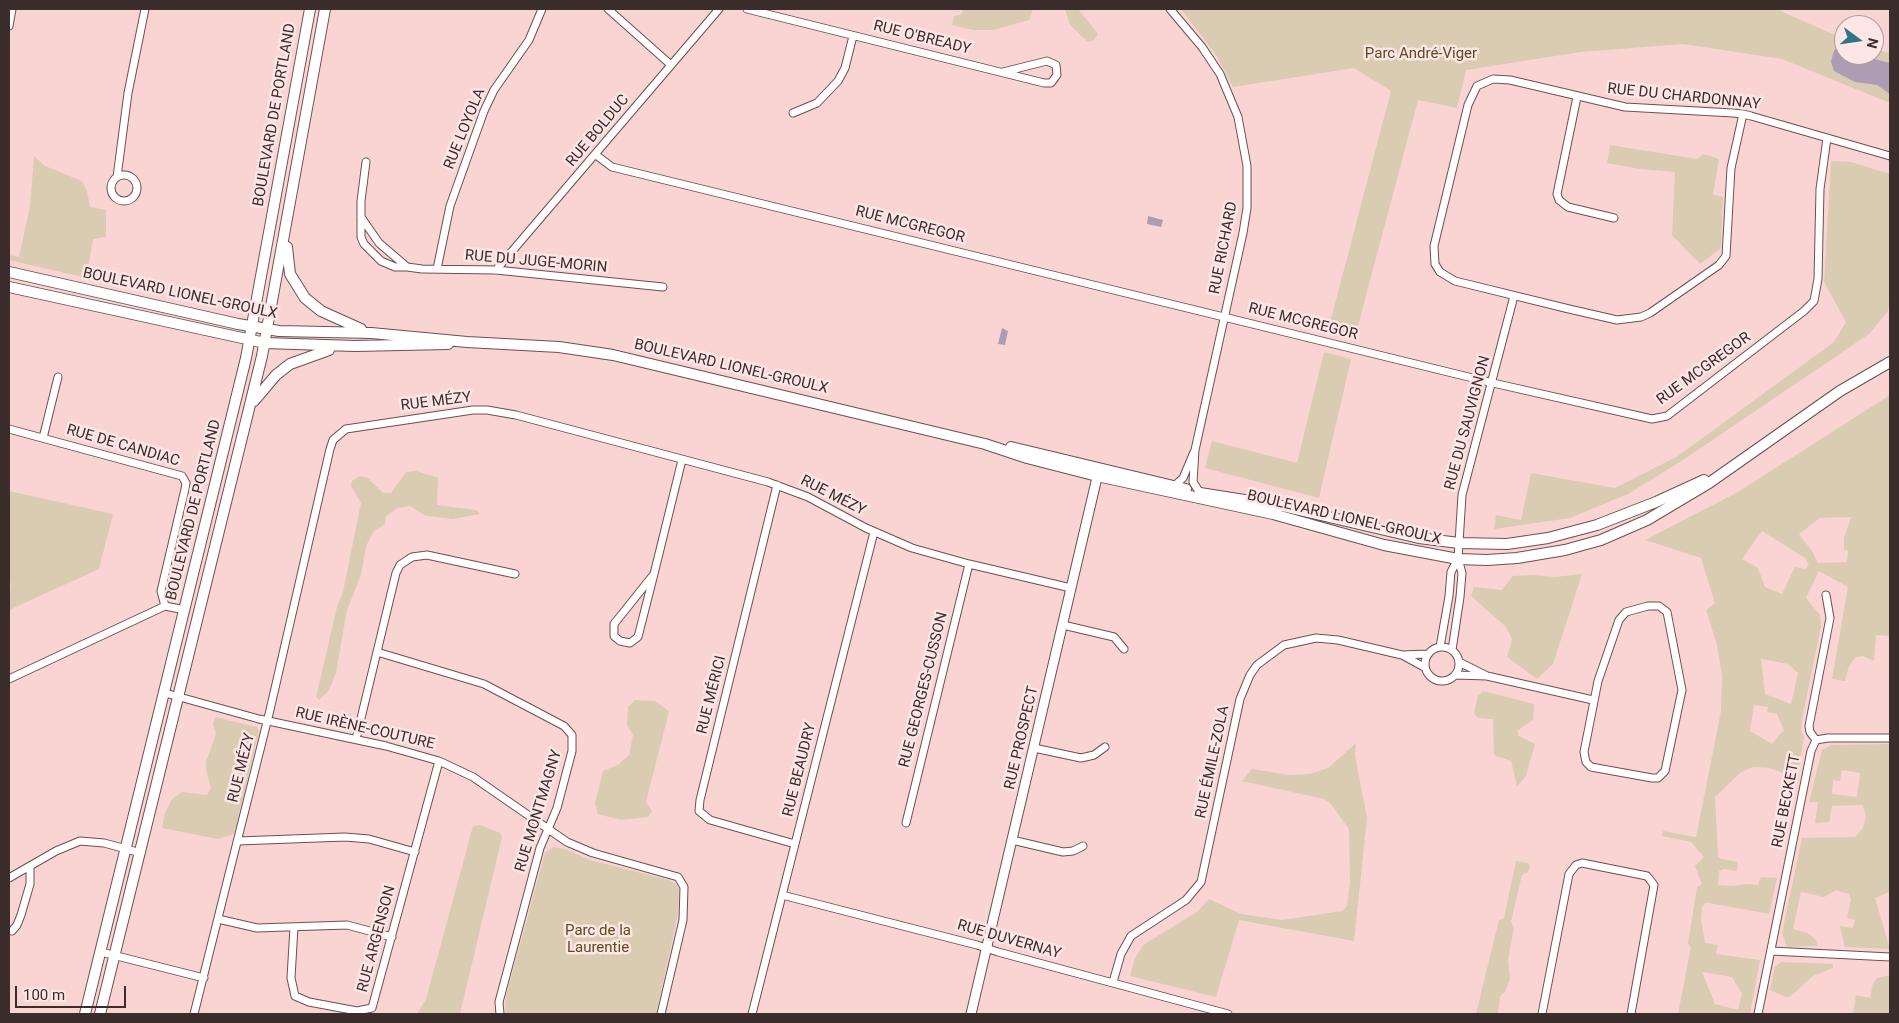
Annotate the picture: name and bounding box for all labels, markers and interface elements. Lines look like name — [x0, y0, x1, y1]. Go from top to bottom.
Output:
north arrow — [1834, 15, 1884, 65]
street label: RUE O'BREADY — [872, 17, 972, 59]
street label: BOULEVARD DE PORTLAND — [250, 22, 300, 208]
text: N — [1864, 37, 1882, 50]
park label: Parc André-Viger — [1365, 45, 1477, 63]
street label: RUE DU CHARDONNAY — [1607, 80, 1761, 114]
street label: RUE LOYOLA — [441, 86, 489, 172]
street label: RUE BOLDUC — [563, 91, 633, 171]
street label: RUE RICHARD — [1206, 200, 1242, 296]
street label: RUE MCGREGOR — [854, 203, 966, 247]
street label: RUE DU JUGE-MORIN — [464, 247, 608, 277]
street label: BOULEVARD LIONEL-GROULX — [81, 265, 279, 323]
street label: RUE MCGREGOR — [1247, 300, 1359, 344]
street label: RUE MCGREGOR — [1653, 329, 1755, 409]
street label: BOULEVARD LIONEL-GROULX — [632, 336, 830, 398]
street label: RUE DU SAUVIGNON — [1441, 354, 1495, 492]
street label: RUE MÉZY — [400, 389, 472, 415]
street label: BOULEVARD DE PORTLAND — [163, 418, 225, 602]
street label: RUE DE CANDIAC — [64, 421, 182, 471]
street label: RUE MÉZY — [797, 472, 869, 520]
street label: BOULEVARD LIONEL-GROULX — [1245, 487, 1443, 549]
street label: RUE GEORGES-CUSSON — [896, 610, 952, 770]
street label: RUE MÉRICI — [694, 654, 730, 736]
street label: RUE PROSPECT — [1001, 685, 1043, 791]
street label: RUE IRÈNE-COUTURE — [293, 704, 437, 754]
street label: RUE ÉMILE-ZOLA — [1192, 704, 1234, 820]
street label: RUE BEAUDRY — [780, 721, 820, 819]
street label: RUE MÉZY — [225, 731, 259, 805]
street label: RUE MONTMAGNY — [512, 748, 566, 874]
street label: RUE BECKETT — [1769, 753, 1805, 849]
street label: RUE ARGENSON — [354, 884, 400, 994]
street label: RUE DUVERNAY — [955, 917, 1063, 963]
park label: Parc de la Laurentie — [565, 922, 631, 957]
scale bar — [18, 976, 129, 1008]
text: 100 m — [23, 986, 65, 1004]

